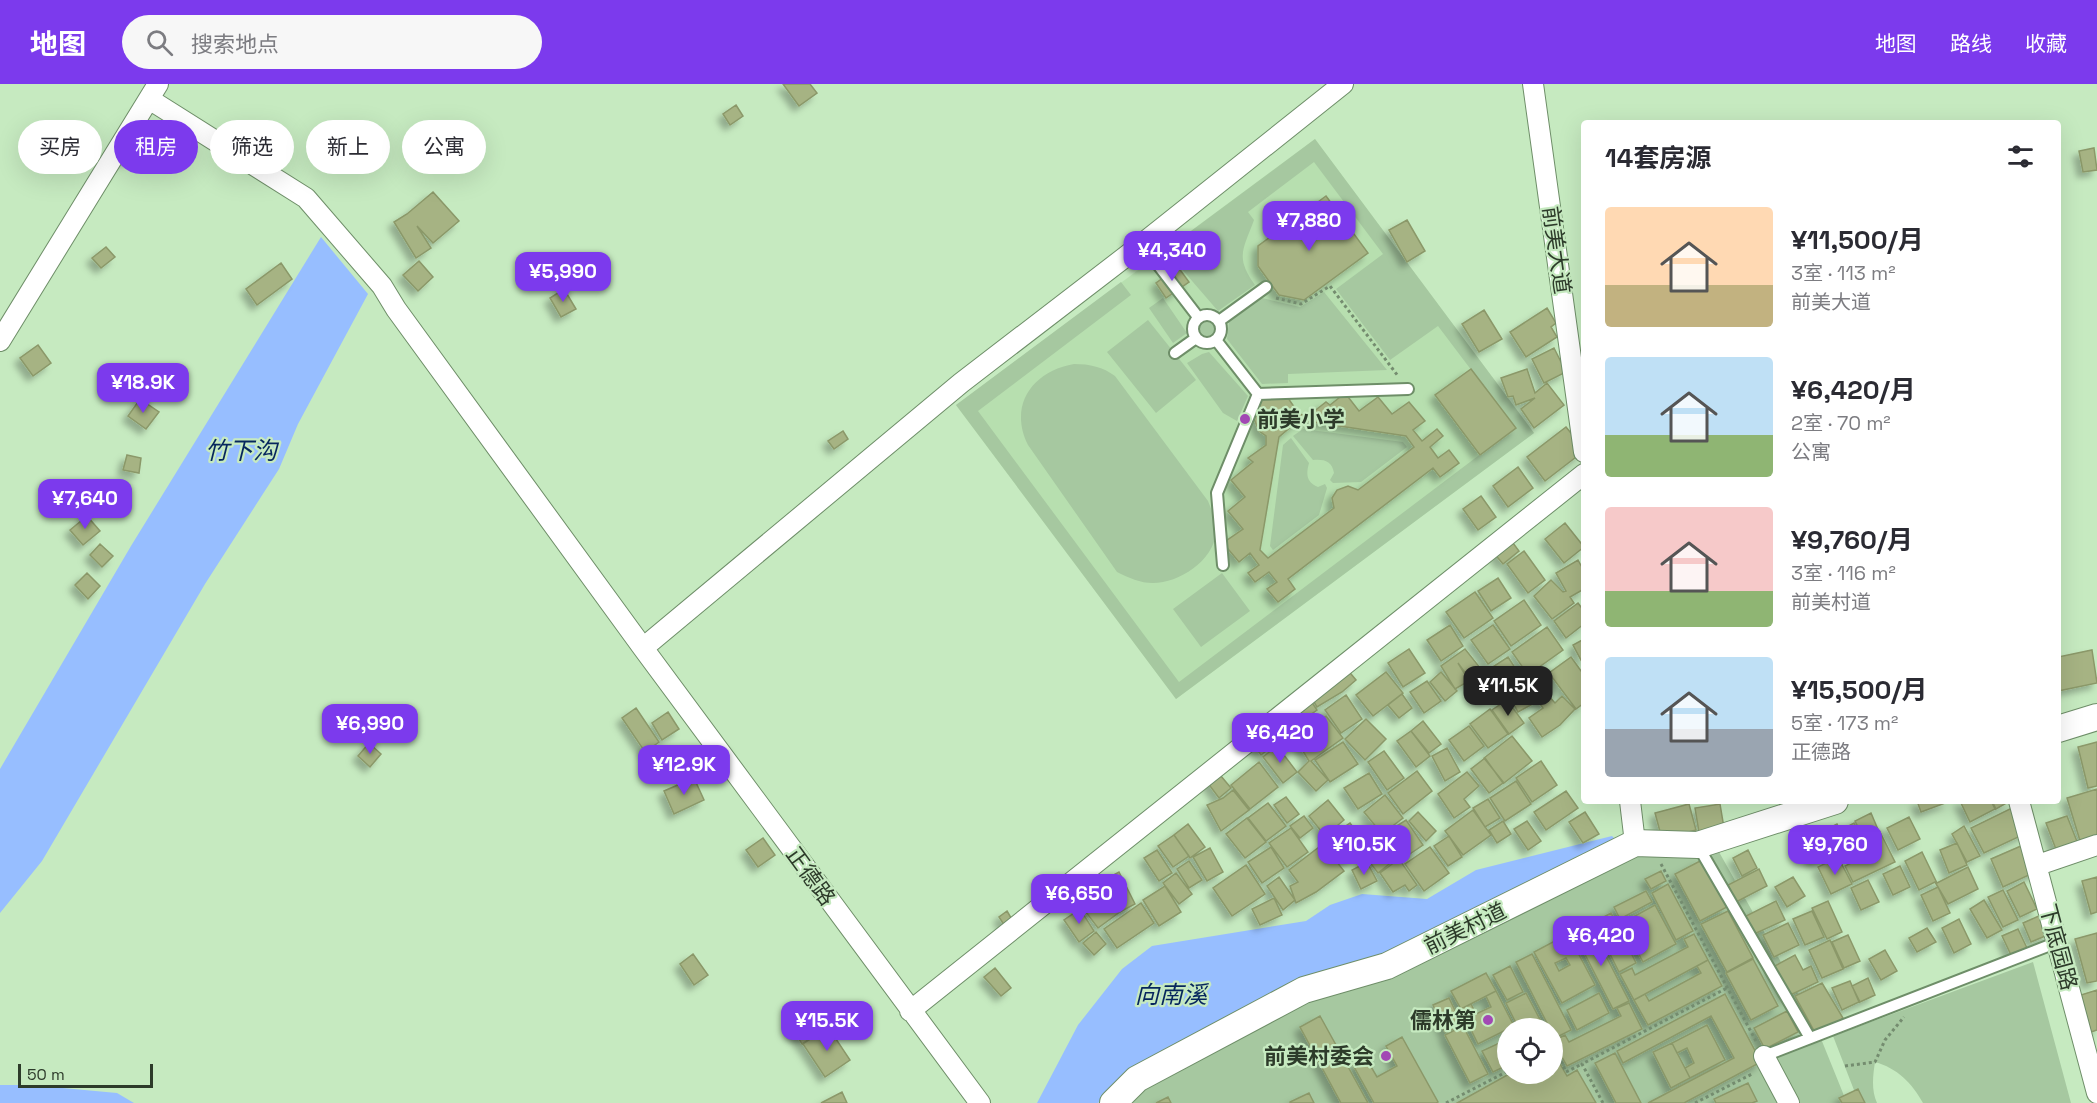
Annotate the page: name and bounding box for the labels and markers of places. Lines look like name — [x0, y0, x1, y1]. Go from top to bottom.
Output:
pin: ¥7,880 — [1260, 201, 1358, 252]
pin: ¥4,340 — [1123, 231, 1221, 282]
pin: ¥5,990 — [514, 252, 612, 303]
pin: ¥18.9K — [94, 363, 192, 414]
place label: 前美小学 — [1257, 405, 1345, 433]
marker: 前美小学 — [1238, 412, 1252, 426]
pin: ¥7,640 — [36, 479, 134, 530]
pin: ¥11.5K — [1459, 666, 1557, 717]
pin: ¥6,990 — [321, 704, 419, 755]
pin: ¥6,420 — [1231, 713, 1329, 764]
pin: ¥12.9K — [635, 745, 733, 796]
pin: ¥10.5K — [1315, 825, 1413, 876]
pin: ¥9,760 — [1786, 825, 1884, 876]
pin: ¥6,650 — [1030, 874, 1128, 925]
pin: ¥6,420 — [1552, 916, 1650, 967]
pin: ¥15.5K — [778, 1001, 876, 1052]
place label: 儒林第 — [1410, 1006, 1476, 1034]
marker: 儒林第 — [1481, 1013, 1495, 1027]
place label: 前美村委会 — [1264, 1042, 1374, 1070]
marker: 前美村委会 — [1379, 1049, 1393, 1063]

